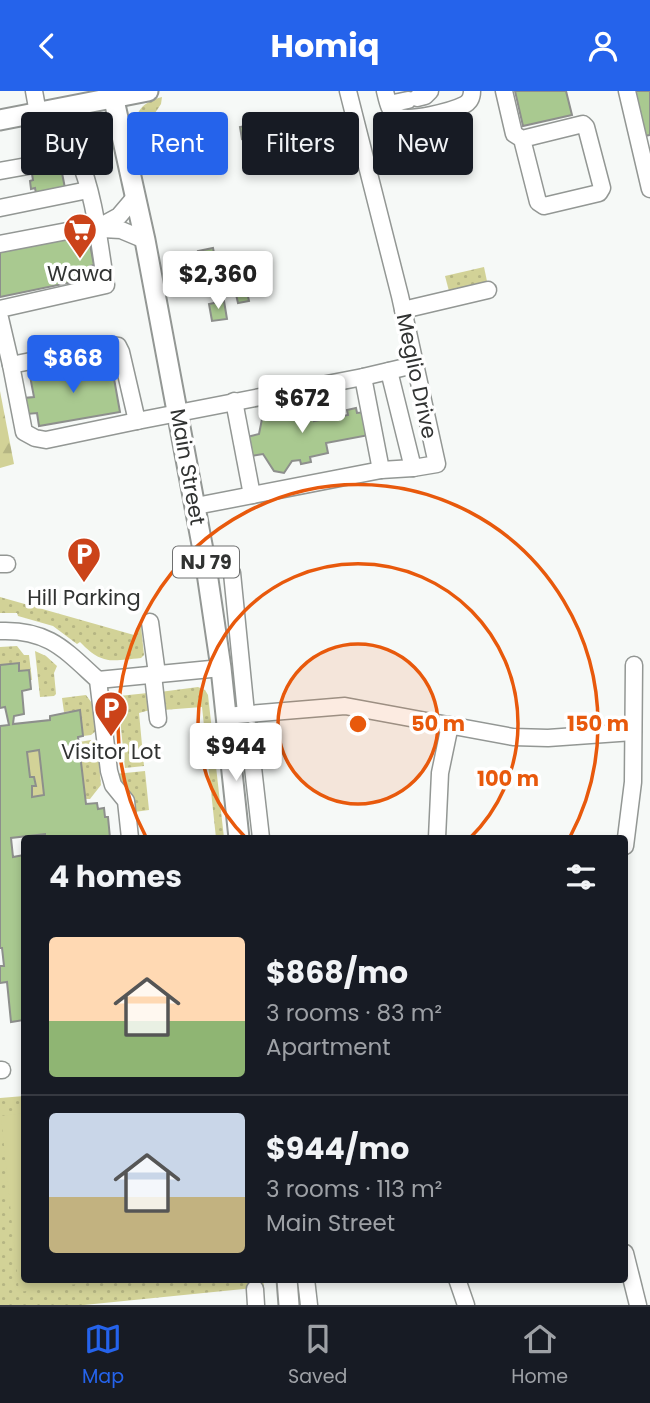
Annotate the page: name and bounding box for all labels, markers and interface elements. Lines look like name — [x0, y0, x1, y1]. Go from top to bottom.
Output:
text: Homiq — [271, 23, 379, 68]
icon: back — [28, 27, 66, 65]
icon: person — [584, 27, 622, 65]
chip: Buy — [21, 112, 113, 175]
chip: Rent — [127, 112, 228, 175]
chip: Filters — [242, 112, 359, 175]
chip: New — [373, 112, 473, 175]
supermarket icon: Wawa — [61, 211, 99, 260]
pin: $2,360 — [161, 251, 275, 311]
text: $2,360 — [179, 258, 257, 290]
place label: Wawa — [47, 259, 113, 288]
street label: Meglio Drive — [390, 311, 444, 441]
pin: $868 — [32, 335, 114, 395]
text: $868 — [43, 342, 103, 374]
pin: $672 — [261, 375, 343, 435]
text: $672 — [274, 382, 330, 414]
street label: Main Street — [163, 406, 213, 528]
parking icon: Hill Parking — [65, 535, 103, 584]
road number: NJ 79 — [173, 547, 239, 577]
place label: Hill Parking — [27, 583, 141, 612]
parking icon: Visitor Lot — [92, 689, 130, 738]
text: 50 m — [411, 709, 465, 738]
text: 150 m — [567, 709, 629, 738]
centre of rings — [346, 712, 370, 736]
pin: $944 — [195, 723, 277, 783]
text: $944 — [206, 730, 266, 762]
place label: Visitor Lot — [61, 737, 161, 766]
text: 100 m — [477, 764, 539, 793]
text: 4 homes — [49, 855, 182, 898]
icon: filters — [562, 858, 600, 896]
text: $868/mo — [266, 951, 408, 994]
icon: home — [105, 965, 189, 1049]
text: 3 rooms · 83 m² — [266, 997, 442, 1029]
text: Apartment — [266, 1031, 391, 1063]
text: $944/mo — [266, 1127, 409, 1170]
icon: home — [105, 1141, 189, 1225]
text: 3 rooms · 113 m² — [266, 1173, 442, 1205]
text: Main Street — [266, 1207, 395, 1239]
tab: Map — [82, 1320, 124, 1391]
tab: Saved — [288, 1320, 347, 1391]
tab: Home — [511, 1320, 568, 1391]

